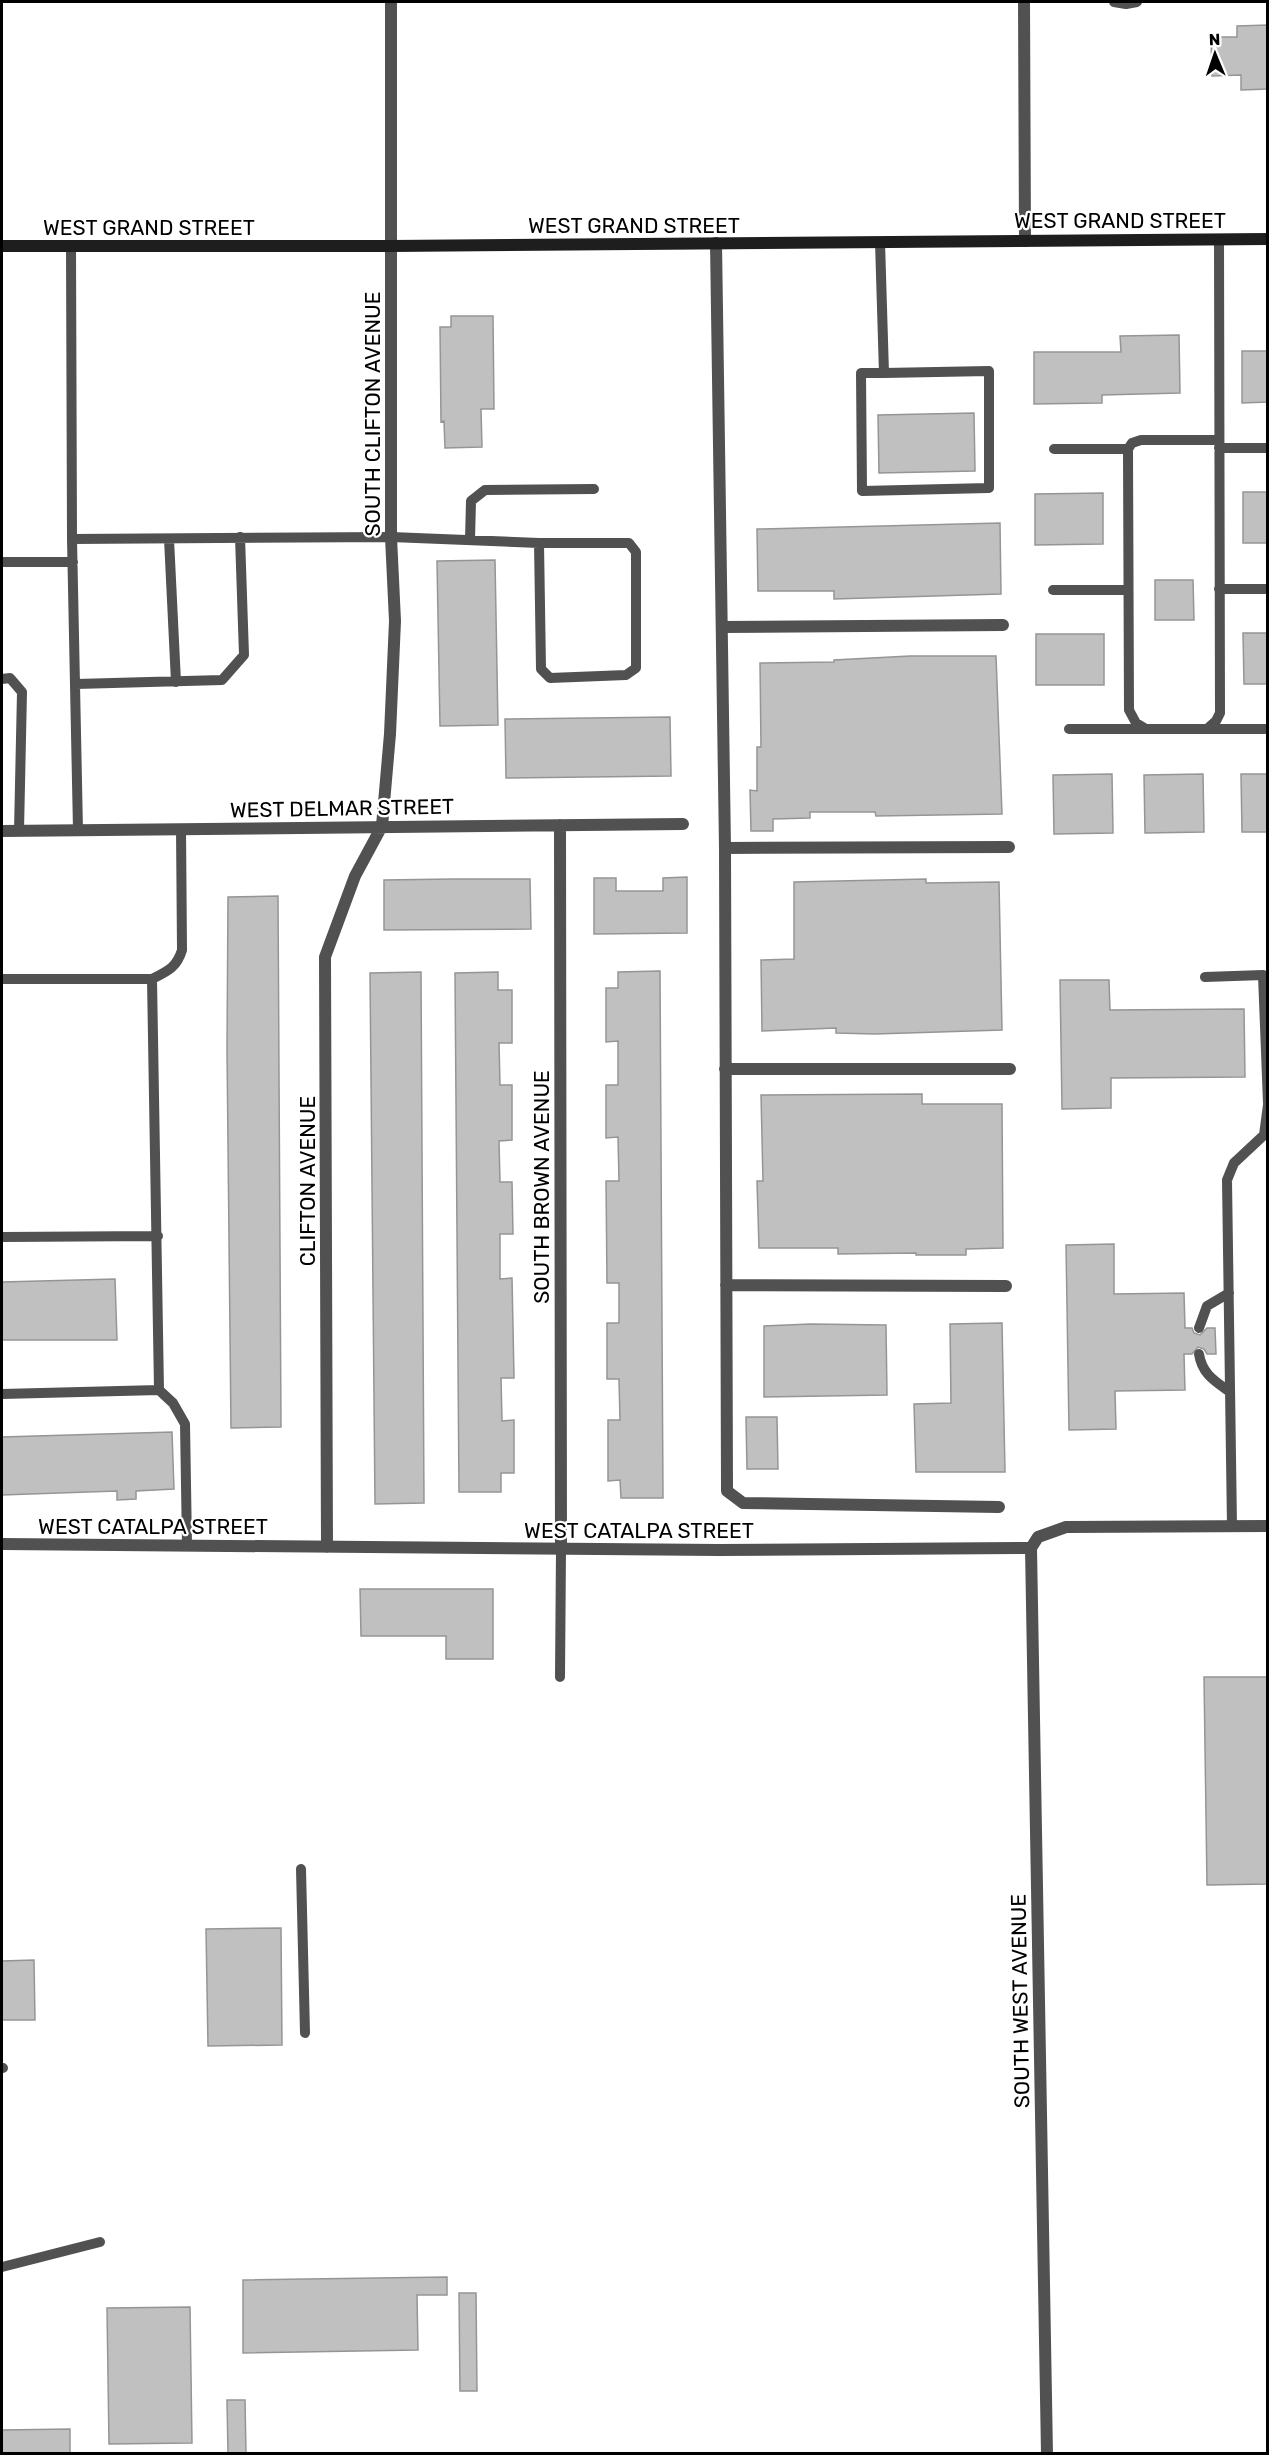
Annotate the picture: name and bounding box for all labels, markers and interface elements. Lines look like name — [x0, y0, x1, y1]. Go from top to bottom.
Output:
north arrow — [1185, 24, 1245, 84]
text: N — [1208, 30, 1221, 49]
street label: WEST GRAND STREET — [1014, 208, 1226, 233]
street label: WEST GRAND STREET — [528, 213, 740, 238]
street label: WEST GRAND STREET — [43, 215, 255, 240]
street label: SOUTH CLIFTON AVENUE — [360, 292, 385, 536]
street label: WEST DELMAR STREET — [230, 794, 454, 822]
street label: SOUTH BROWN AVENUE — [529, 1070, 554, 1304]
street label: CLIFTON AVENUE — [295, 1096, 320, 1266]
street label: WEST CATALPA STREET — [38, 1514, 268, 1539]
street label: WEST CATALPA STREET — [524, 1518, 754, 1543]
street label: SOUTH WEST AVENUE — [1006, 1894, 1034, 2108]

